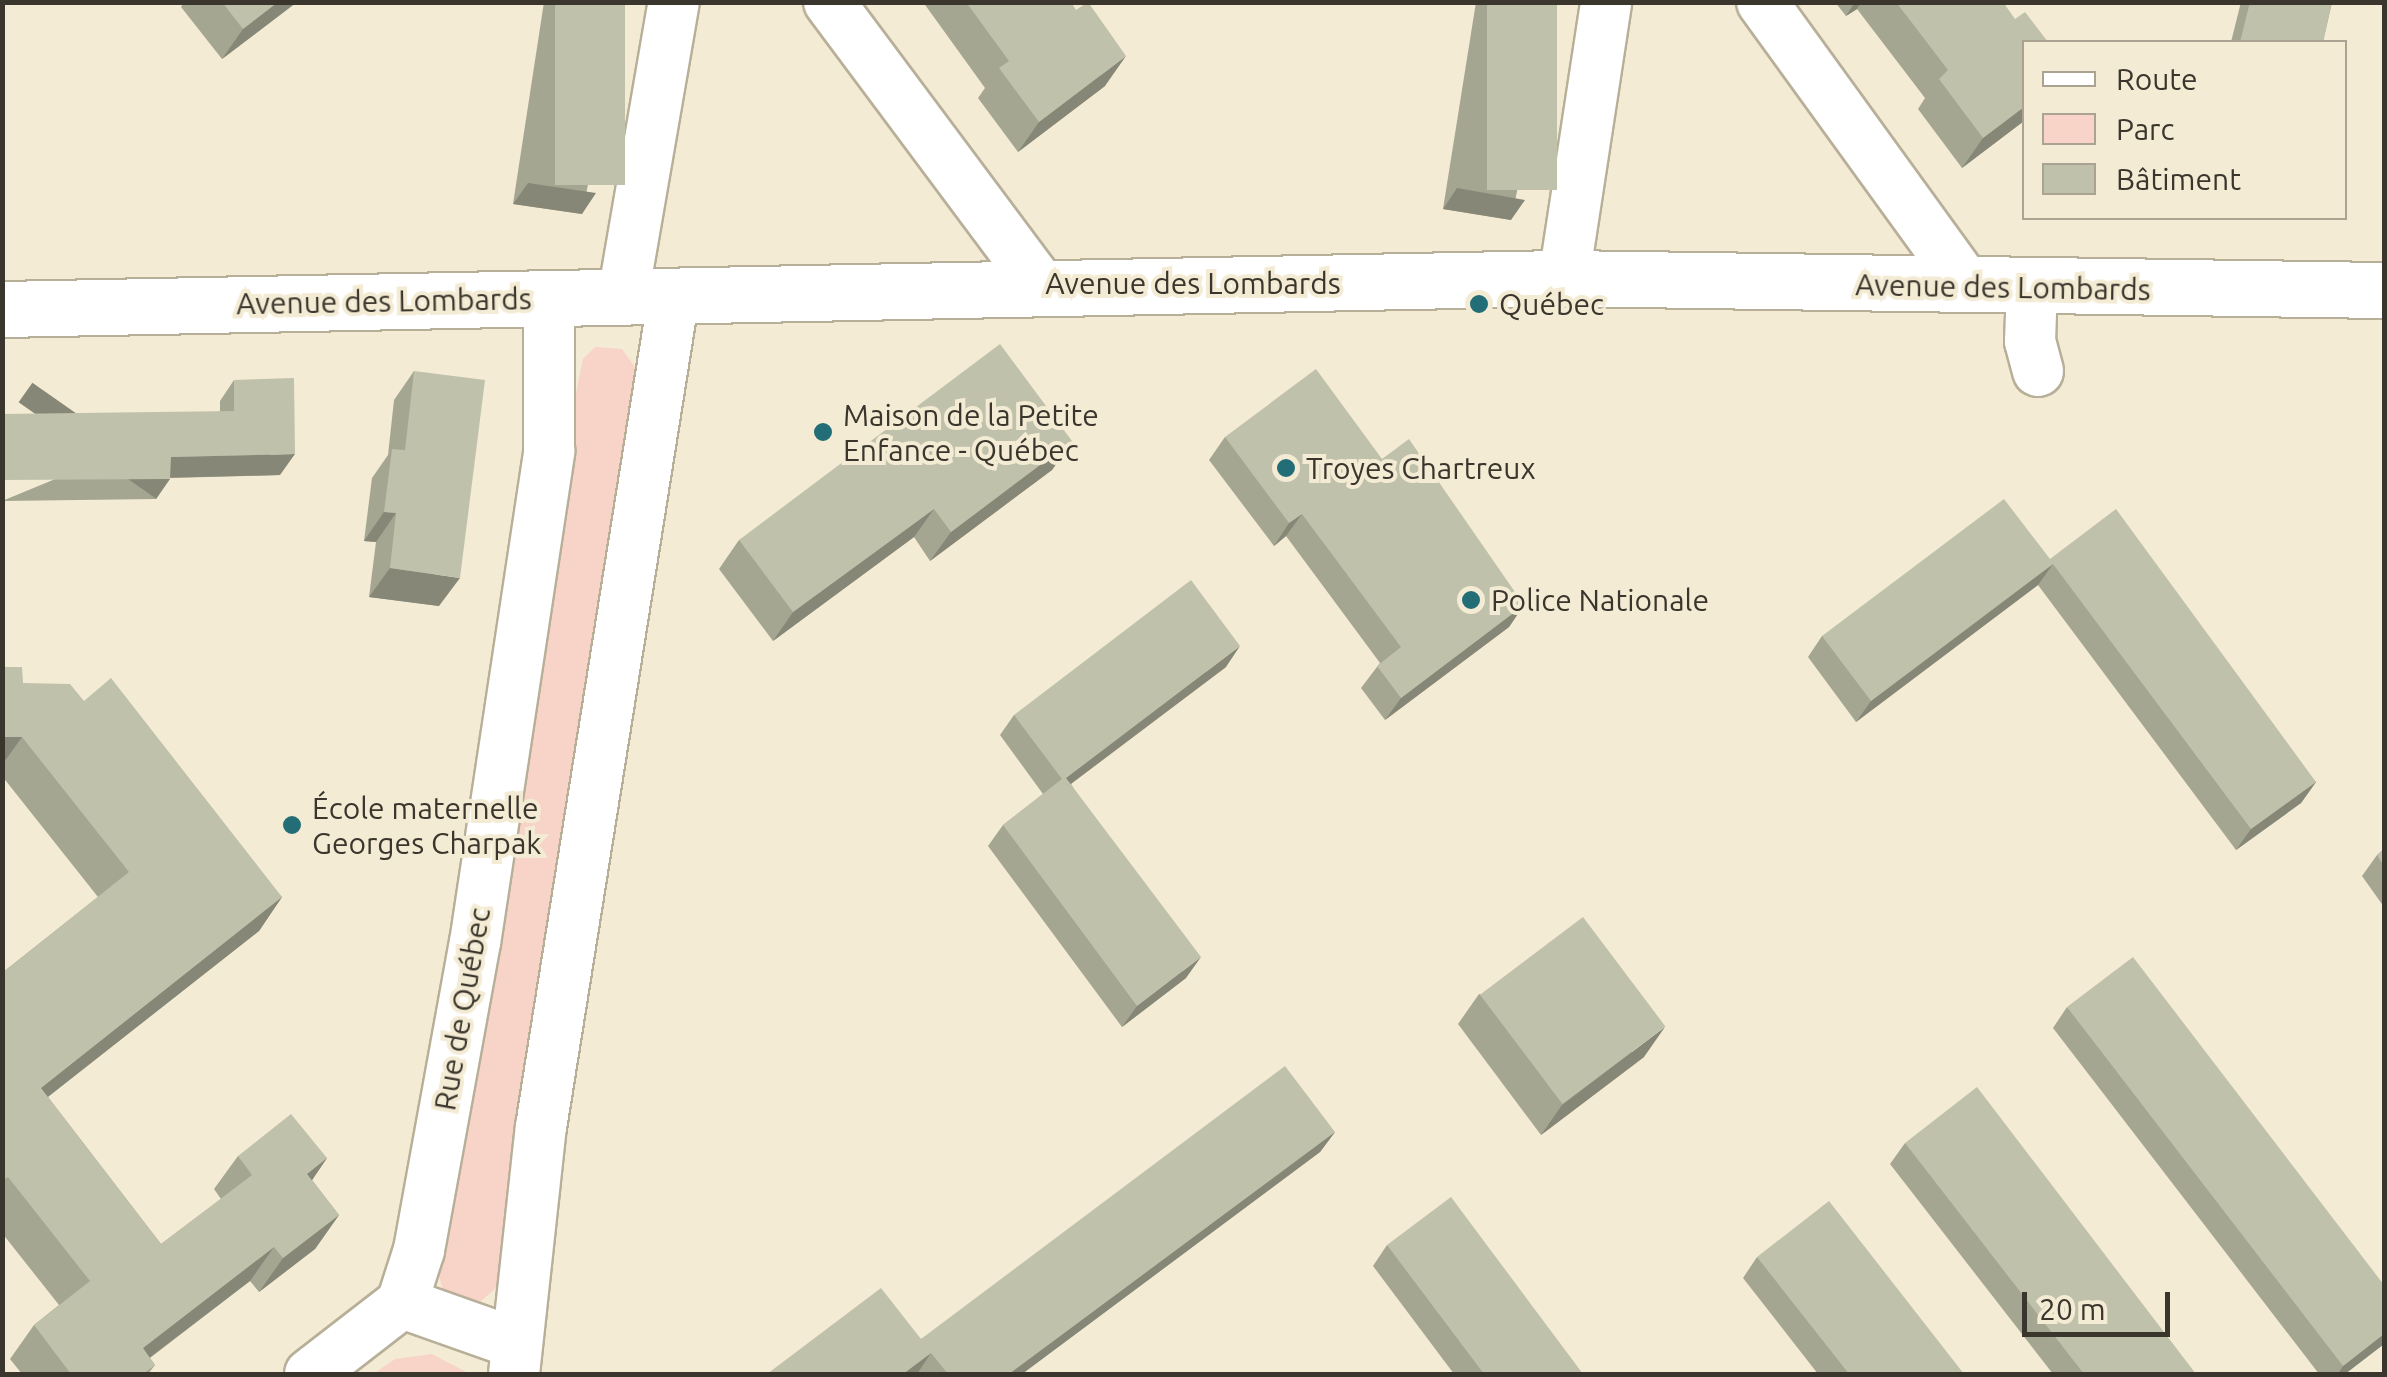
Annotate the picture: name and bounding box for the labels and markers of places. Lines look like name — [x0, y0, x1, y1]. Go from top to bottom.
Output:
place label: Québec — [1499, 286, 1604, 322]
marker: Québec — [1468, 293, 1490, 315]
place label: Maison de la Petite Enfance - Québec — [843, 397, 1099, 468]
marker: Maison de la Petite Enfance - Québec — [812, 421, 834, 443]
place label: Troyes Chartreux — [1306, 450, 1536, 486]
marker: Troyes Chartreux — [1275, 457, 1297, 479]
place label: Police Nationale — [1491, 582, 1709, 618]
marker: Police Nationale — [1460, 589, 1482, 611]
place label: École maternelle Georges Charpak — [312, 790, 541, 860]
marker: École maternelle Georges Charpak — [281, 814, 303, 836]

